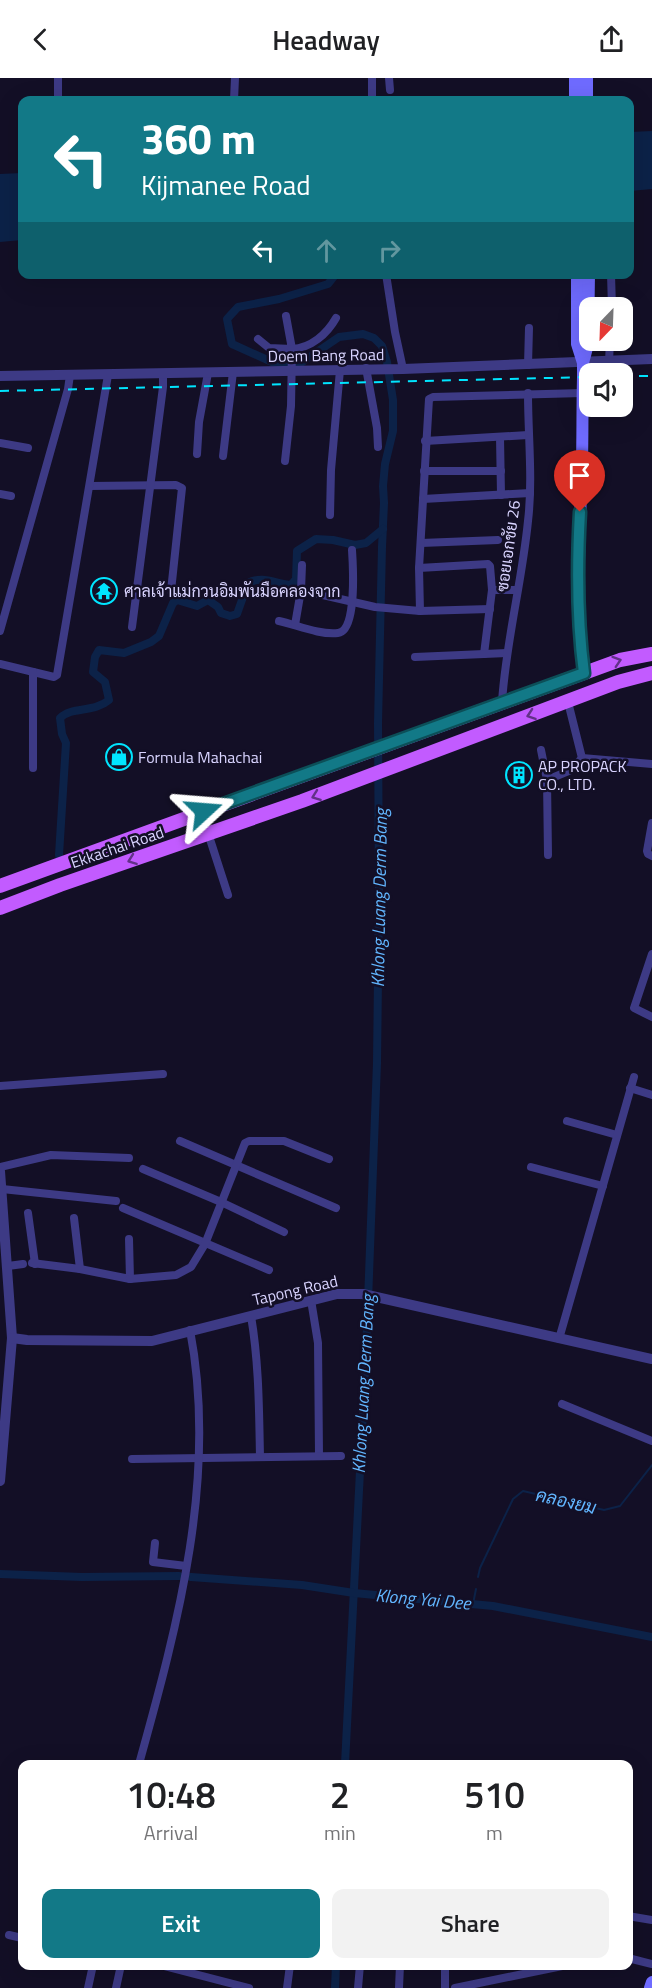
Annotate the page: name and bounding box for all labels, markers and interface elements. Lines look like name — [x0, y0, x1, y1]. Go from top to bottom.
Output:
text: Headway — [272, 19, 380, 60]
icon: back — [24, 23, 57, 56]
icon: share — [595, 23, 628, 56]
text: 360 m — [141, 106, 256, 170]
icon: left — [42, 120, 120, 198]
text: Kijmanee Road — [141, 164, 310, 205]
icon: left — [247, 234, 280, 267]
icon: ahead — [310, 234, 343, 267]
icon: right — [373, 234, 406, 267]
north arrow — [579, 297, 633, 351]
map controls — [579, 297, 633, 417]
street label: Doem Bang Road — [268, 342, 384, 368]
button: sound — [579, 363, 633, 417]
pin — [554, 450, 605, 512]
icon: arrive — [563, 459, 596, 492]
street label: ซอยเอกชัย 26 — [490, 499, 526, 593]
temple icon: ศาลเจ้าแม่กวนอิมพันมือคลองจาก — [89, 576, 119, 606]
place label: ศาลเจ้าแม่กวนอิมพันมือคลองจาก — [124, 579, 341, 603]
one-way arrow — [611, 656, 622, 669]
one-way arrow — [526, 707, 537, 720]
shop icon: Formula Mahachai — [104, 742, 134, 772]
place label: Formula Mahachai — [138, 745, 262, 769]
place label: AP PROPACK CO., LTD. — [538, 754, 627, 796]
building icon: AP PROPACK CO., LTD. — [504, 760, 534, 790]
position arrow — [172, 779, 236, 843]
one-way arrow — [312, 789, 323, 801]
water label: Khlong Luang Derm Bang — [364, 806, 394, 988]
street label: Ekkachai Road — [67, 820, 167, 874]
one-way arrow — [127, 852, 138, 865]
street label: Tapong Road — [250, 1269, 340, 1311]
water label: Khlong Luang Derm Bang — [345, 1291, 381, 1474]
water label: คลองยม — [533, 1481, 599, 1521]
water label: Klong Yai Dee — [374, 1581, 473, 1617]
text: 10:48 — [126, 1767, 216, 1822]
text: 2 — [330, 1767, 350, 1822]
text: 510 — [464, 1767, 525, 1822]
text: Arrival — [144, 1817, 198, 1848]
text: min — [324, 1817, 356, 1848]
text: m — [486, 1817, 503, 1848]
button: Exit — [42, 1889, 320, 1958]
button: Share — [332, 1889, 609, 1958]

